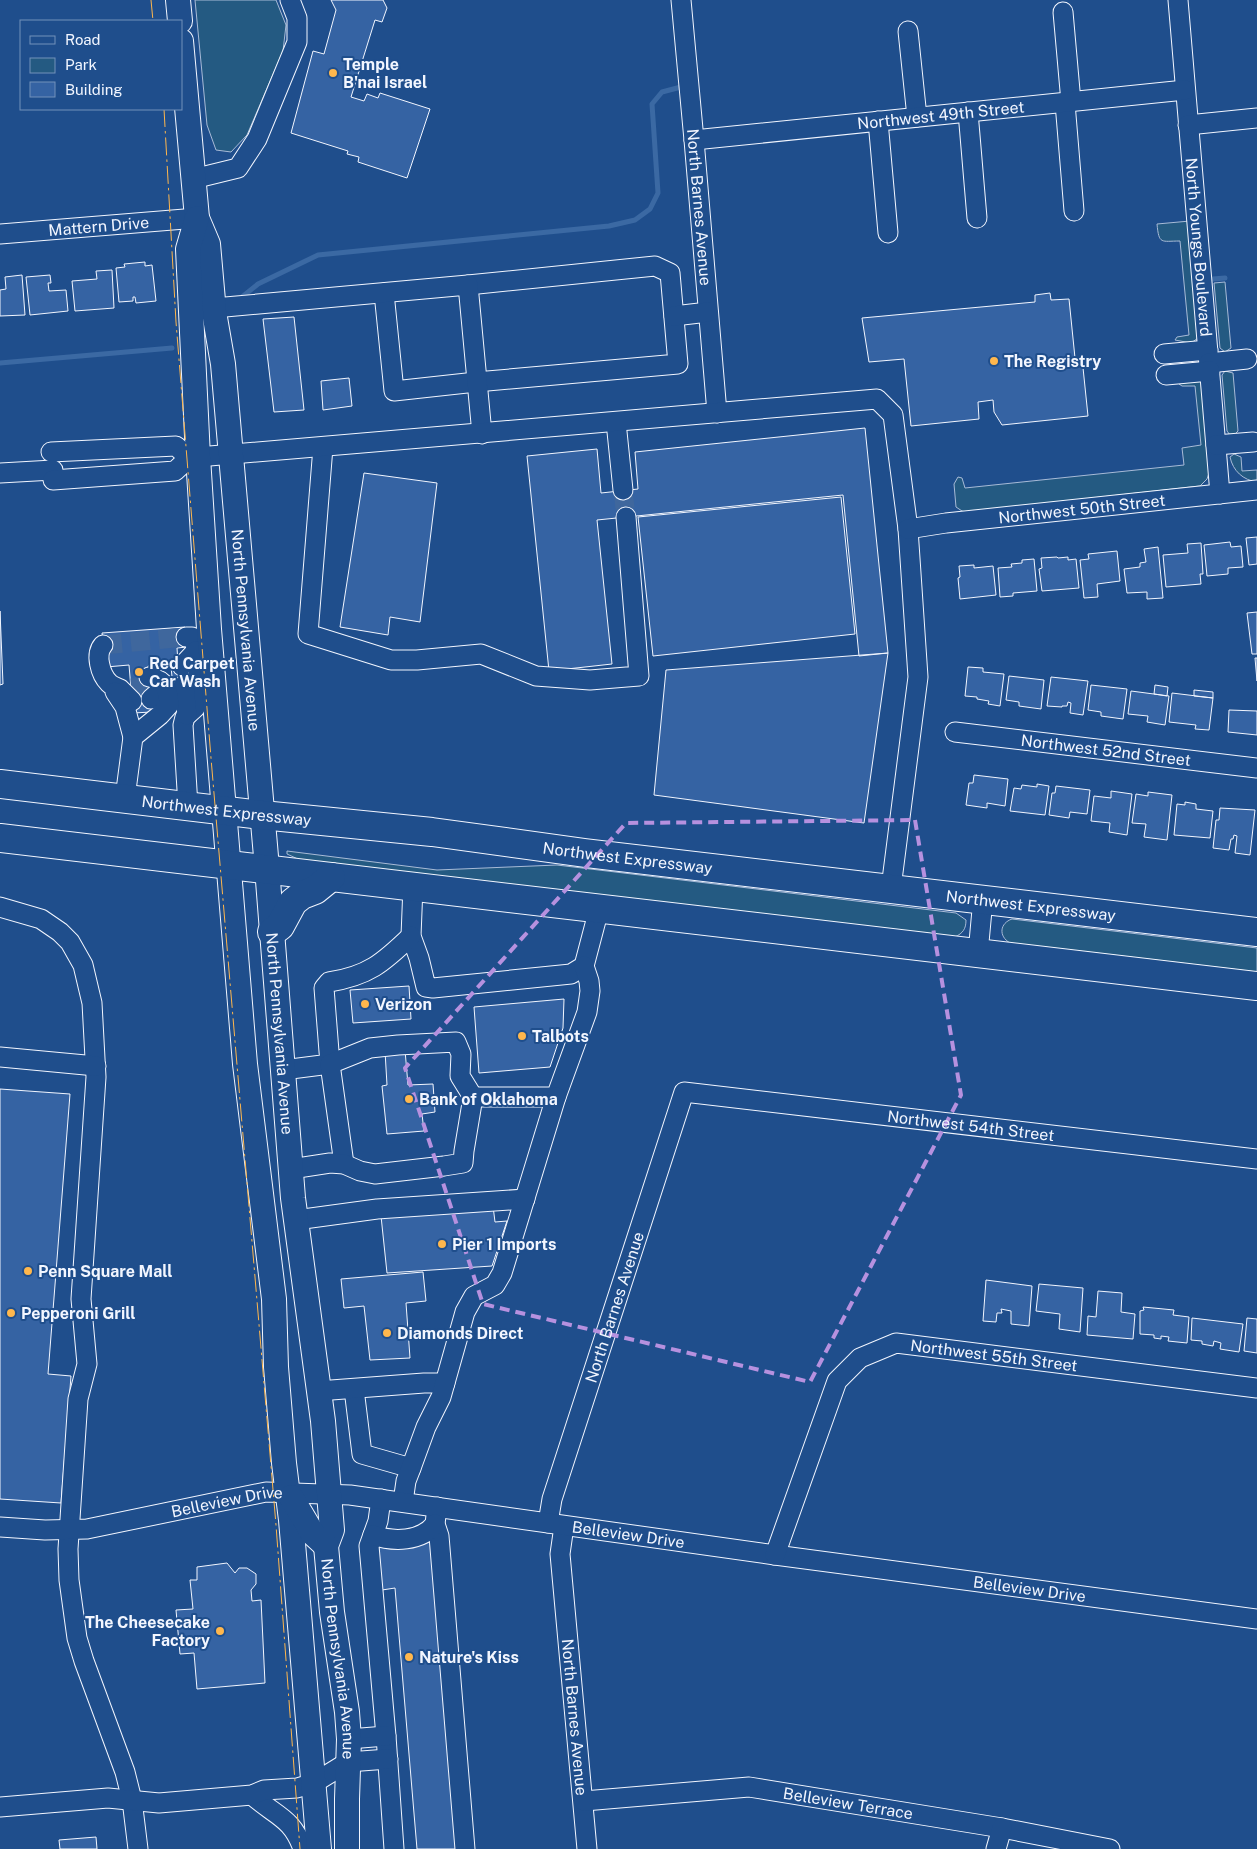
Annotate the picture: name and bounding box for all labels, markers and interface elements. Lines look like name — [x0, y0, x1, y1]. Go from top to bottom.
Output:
legend — [20, 20, 182, 110]
text: Road — [65, 31, 101, 48]
place label: Temple B'nai Israel — [343, 55, 427, 92]
text: Park — [65, 56, 97, 73]
marker: Temple B'nai Israel — [327, 67, 339, 79]
text: Building — [65, 81, 123, 98]
street label: Northwest 49th Street — [856, 97, 1025, 133]
street label: North Barnes Avenue — [683, 128, 716, 286]
street label: North Youngs Boulevard — [1182, 157, 1216, 337]
street label: Mattern Drive — [48, 212, 150, 240]
place label: The Registry — [1004, 352, 1101, 371]
marker: The Registry — [988, 355, 1000, 367]
street label: Northwest 50th Street — [997, 490, 1166, 527]
street label: North Pennsylvania Avenue — [228, 528, 265, 732]
place label: Red Carpet Car Wash — [149, 654, 235, 691]
marker: Red Carpet Car Wash — [133, 666, 145, 678]
street label: Northwest 52nd Street — [1020, 730, 1192, 770]
street label: Northwest Expressway — [141, 791, 313, 829]
street label: Northwest Expressway — [542, 838, 714, 877]
street label: Northwest Expressway — [945, 886, 1117, 925]
street label: North Pennsylvania Avenue — [263, 932, 297, 1135]
place label: Verizon — [375, 995, 432, 1014]
marker: Verizon — [359, 998, 371, 1010]
place label: Talbots — [532, 1027, 589, 1046]
marker: Talbots — [516, 1030, 528, 1042]
place label: Bank of Oklahoma — [419, 1090, 558, 1109]
marker: Bank of Oklahoma — [403, 1093, 415, 1105]
street label: Northwest 54th Street — [886, 1106, 1055, 1145]
street label: North Barnes Avenue — [581, 1229, 648, 1385]
place label: Pier 1 Imports — [452, 1235, 556, 1254]
marker: Pier 1 Imports — [436, 1238, 448, 1250]
place label: Penn Square Mall — [38, 1262, 173, 1281]
marker: Penn Square Mall — [22, 1265, 34, 1277]
place label: Pepperoni Grill — [21, 1304, 136, 1323]
marker: Pepperoni Grill — [5, 1307, 17, 1319]
place label: Diamonds Direct — [397, 1324, 524, 1343]
marker: Diamonds Direct — [381, 1327, 393, 1339]
street label: Northwest 55th Street — [909, 1335, 1079, 1375]
street label: Belleview Drive — [169, 1483, 283, 1521]
street label: Belleview Drive — [571, 1517, 686, 1552]
street label: North Pennsylvania Avenue — [318, 1557, 359, 1760]
street label: Belleview Drive — [972, 1572, 1087, 1606]
place label: The Cheesecake Factory — [85, 1613, 210, 1650]
marker: The Cheesecake Factory — [214, 1625, 226, 1637]
street label: North Barnes Avenue — [558, 1638, 592, 1796]
place label: Nature's Kiss — [419, 1648, 519, 1667]
marker: Nature's Kiss — [403, 1651, 415, 1663]
street label: Belleview Terrace — [782, 1783, 915, 1823]

